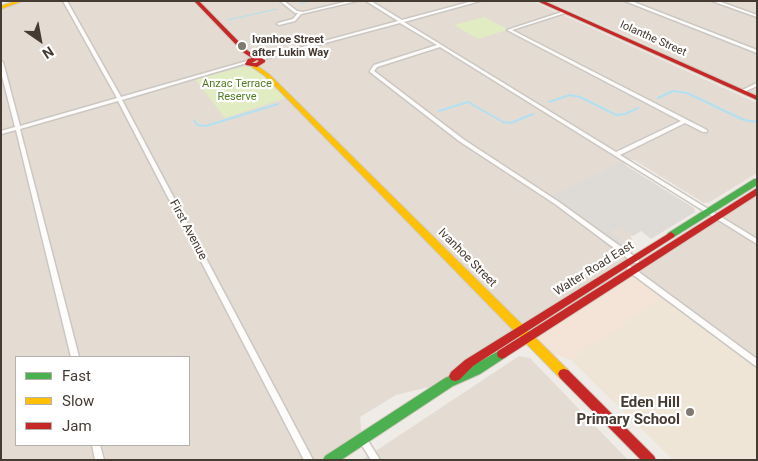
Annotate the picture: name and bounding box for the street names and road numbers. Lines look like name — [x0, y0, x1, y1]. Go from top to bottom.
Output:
street label: Iolanthe Street — [618, 18, 688, 60]
street label: First Avenue — [166, 198, 210, 262]
street label: Ivanhoe Street — [435, 226, 499, 290]
street label: Walter Road East — [552, 239, 636, 299]

